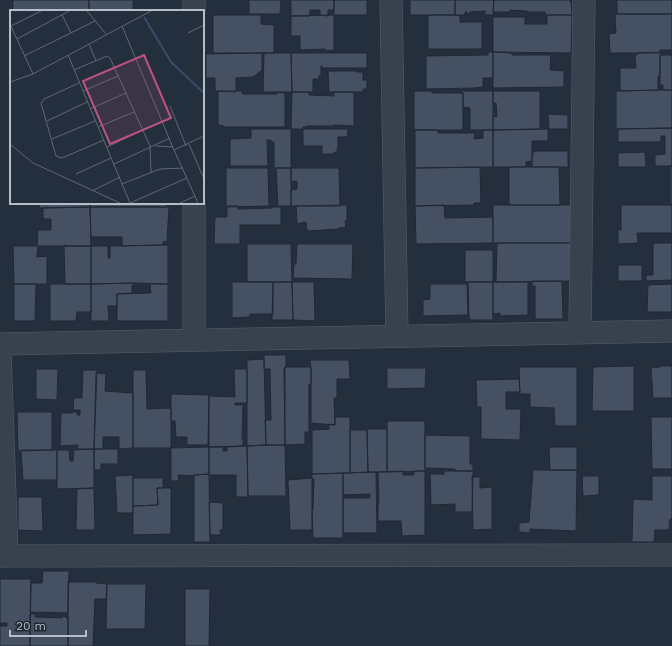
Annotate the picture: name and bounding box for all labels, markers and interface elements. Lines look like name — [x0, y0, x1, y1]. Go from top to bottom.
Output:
inset map — [10, 10, 204, 204]
scale bar — [10, 612, 86, 638]
text: 20 m — [16, 619, 46, 633]

